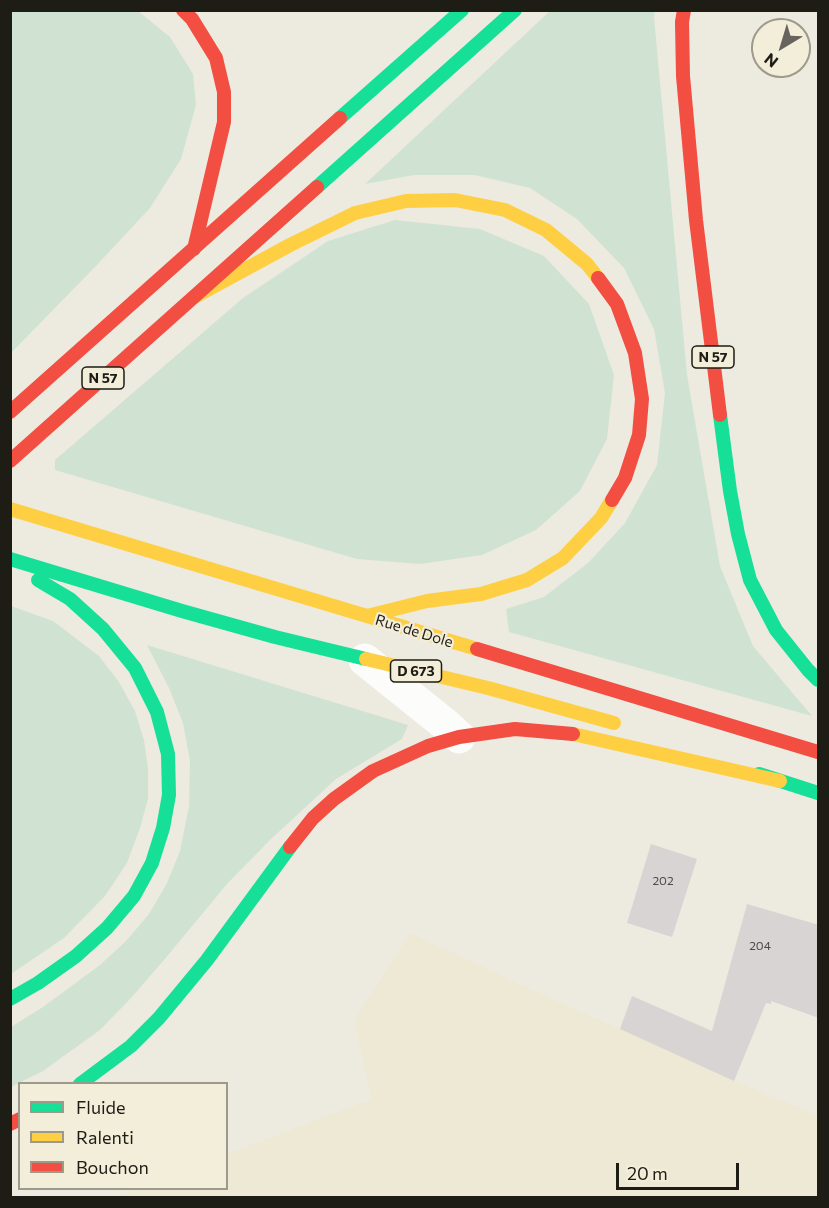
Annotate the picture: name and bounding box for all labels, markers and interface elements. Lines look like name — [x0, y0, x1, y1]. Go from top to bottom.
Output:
north arrow — [751, 18, 811, 78]
text: N — [760, 50, 781, 72]
road number: N 57 — [692, 346, 734, 368]
road number: N 57 — [82, 367, 124, 389]
street label: Rue de Dole — [373, 611, 455, 651]
road number: D 673 — [390, 660, 442, 682]
house number: 202 — [652, 874, 674, 888]
house number: 204 — [749, 939, 771, 953]
legend — [18, 1082, 228, 1190]
text: Fluide — [76, 1096, 125, 1118]
text: Ralenti — [76, 1126, 134, 1148]
scale bar — [619, 1151, 742, 1189]
text: Bouchon — [76, 1156, 149, 1178]
text: 20 m — [627, 1162, 668, 1184]

